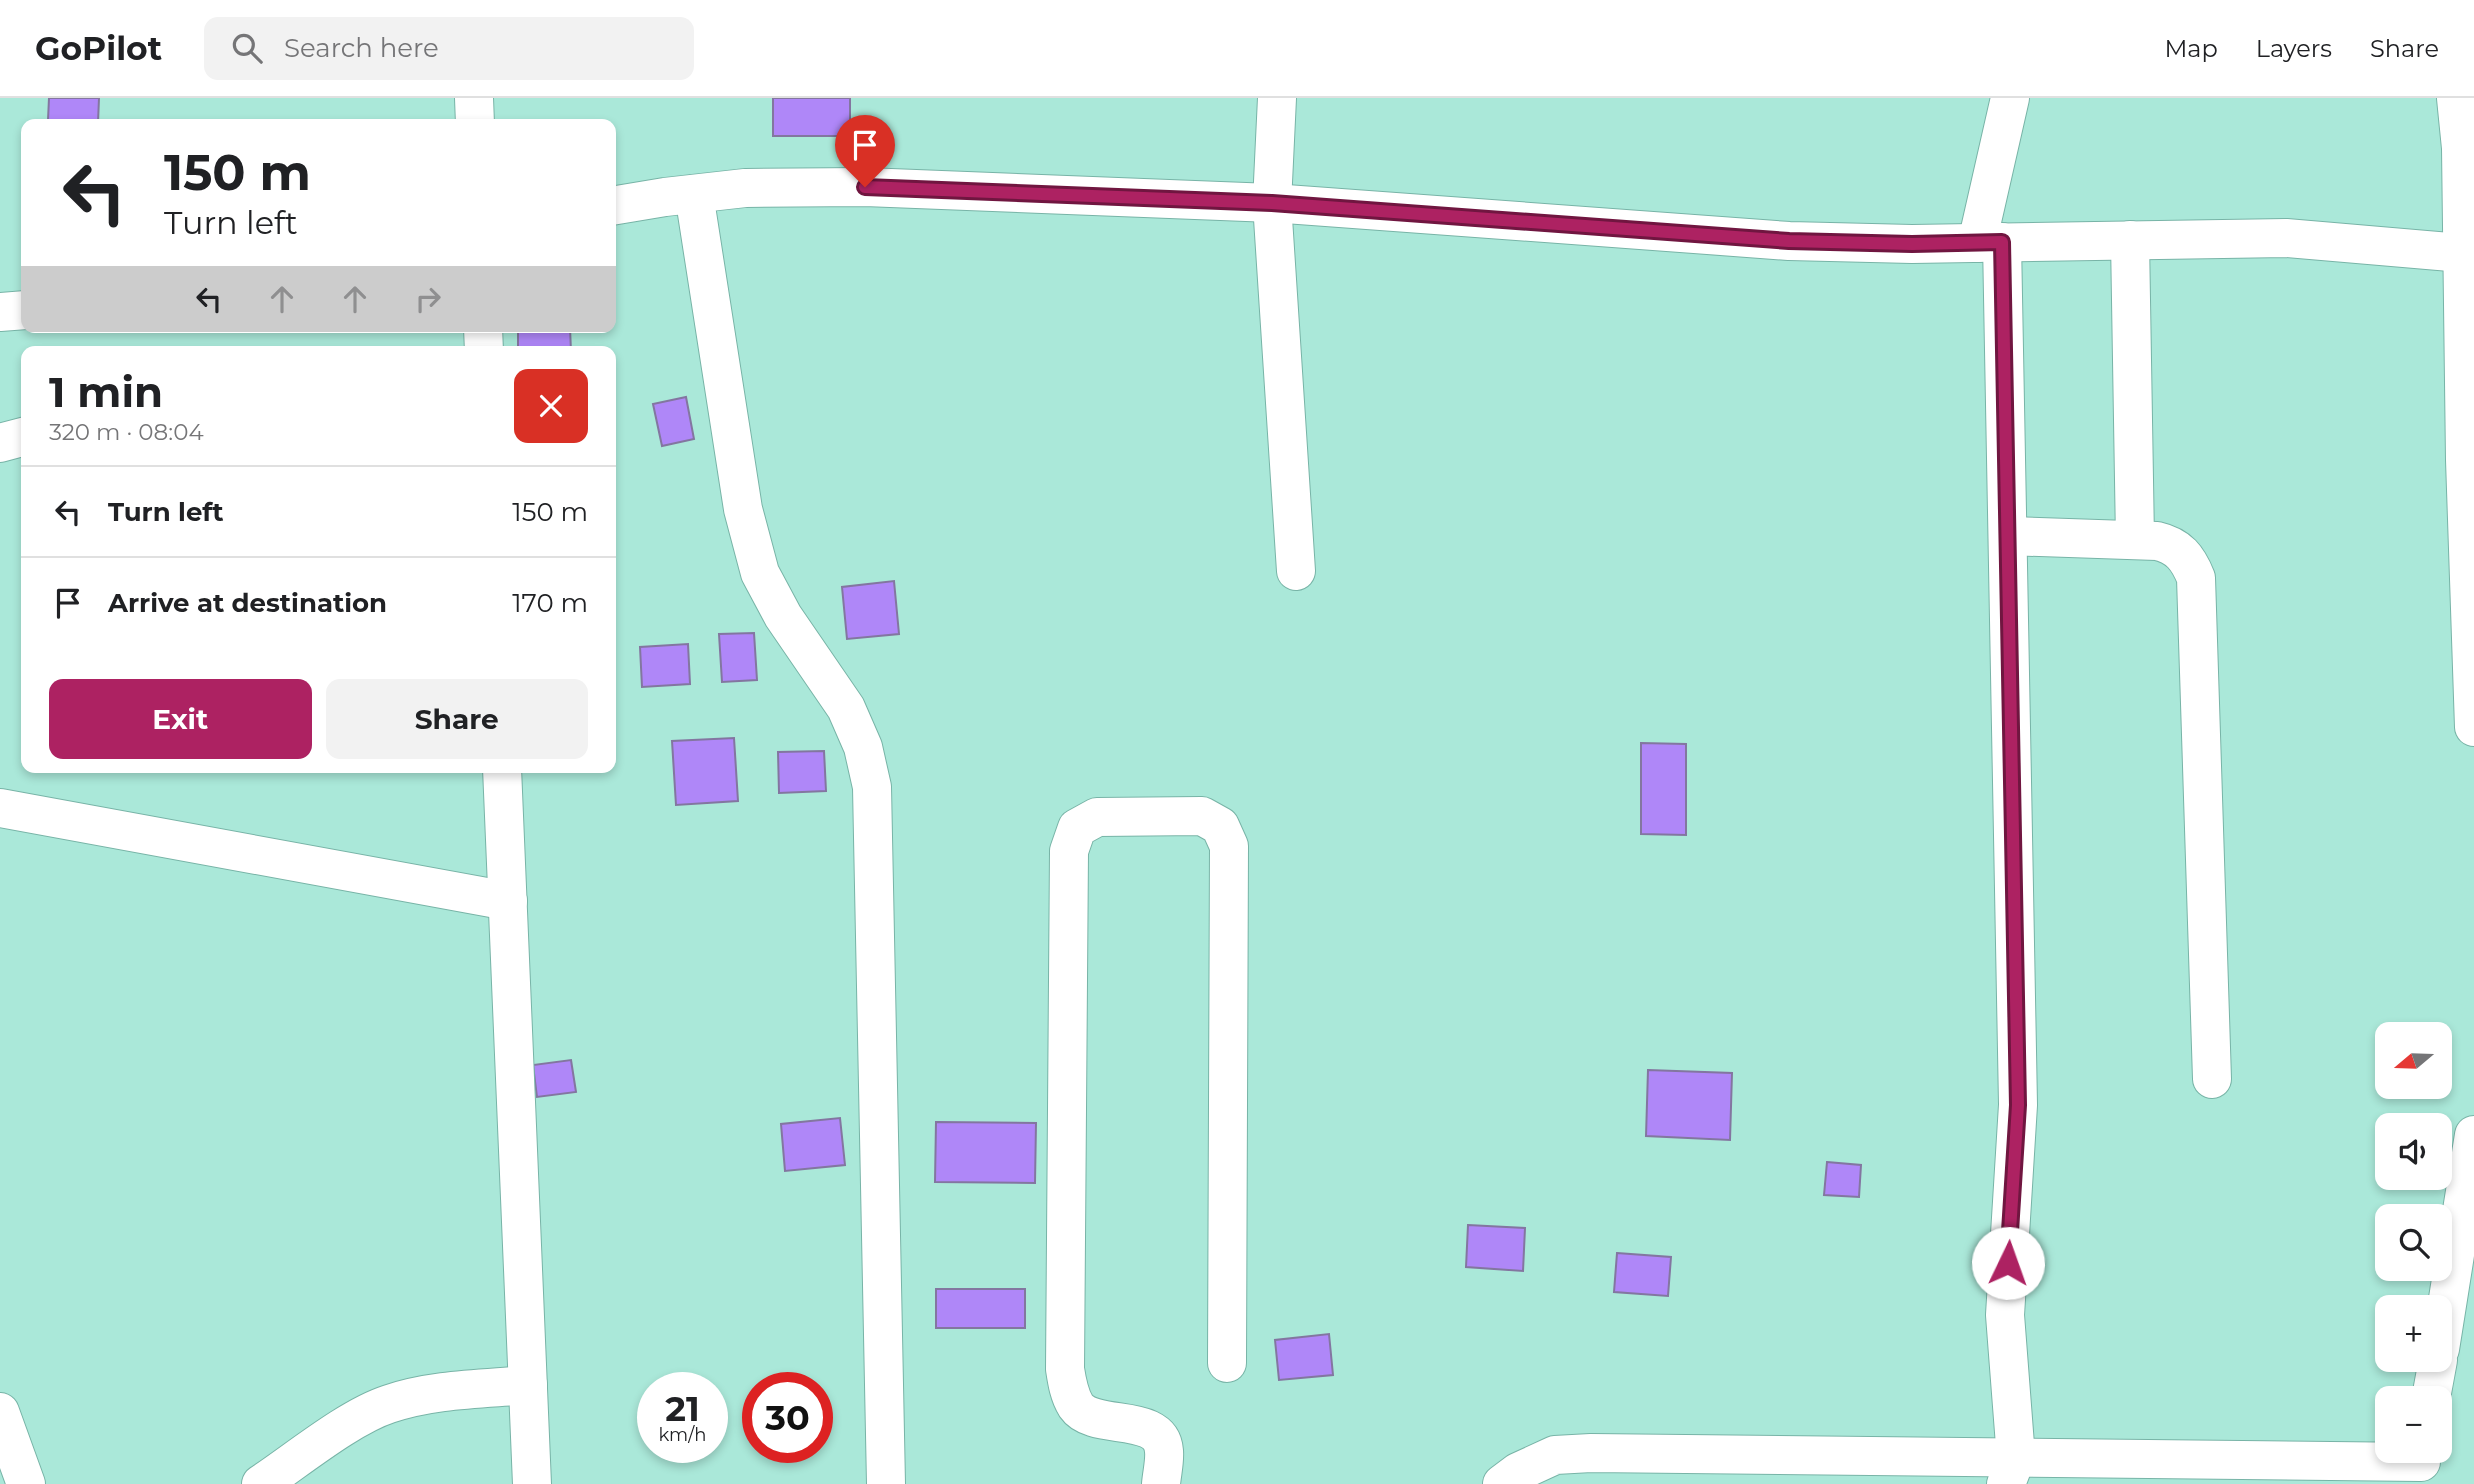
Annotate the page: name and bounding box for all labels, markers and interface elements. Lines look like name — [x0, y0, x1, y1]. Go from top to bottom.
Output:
search box — [204, 17, 694, 80]
text: GoPilot — [35, 28, 162, 68]
icon: search — [228, 29, 266, 67]
text: Search here — [284, 32, 439, 64]
text: Map — [2164, 34, 2218, 63]
text: Layers — [2256, 34, 2332, 63]
text: Share — [2370, 34, 2439, 63]
pin — [835, 115, 895, 187]
icon: arrive — [846, 126, 884, 164]
text: 150 m — [164, 143, 311, 202]
icon: left — [49, 147, 140, 238]
text: Turn left — [164, 203, 298, 242]
icon: left — [190, 280, 228, 318]
icon: ahead — [263, 280, 301, 318]
icon: ahead — [336, 280, 374, 318]
icon: right — [409, 280, 447, 318]
text: 1 min — [49, 366, 163, 418]
button: close — [514, 369, 588, 443]
text: 320 m · 08:04 — [49, 418, 204, 446]
icon: left — [49, 493, 87, 531]
text: Turn left — [108, 496, 224, 528]
text: 150 m — [512, 496, 588, 528]
icon: arrive — [49, 584, 87, 622]
text: Arrive at destination — [108, 587, 387, 619]
text: 170 m — [512, 587, 588, 619]
button: Exit — [49, 679, 312, 759]
button: Share — [326, 679, 588, 759]
north arrow — [2375, 1022, 2452, 1099]
map controls — [2375, 1022, 2452, 1463]
button: sound — [2375, 1113, 2452, 1190]
button: search — [2375, 1204, 2452, 1281]
position arrow — [1971, 1226, 2045, 1300]
button: + — [2375, 1295, 2452, 1372]
speed limit sign: 30 — [742, 1372, 833, 1463]
button: − — [2375, 1386, 2452, 1463]
text: 21 — [665, 1387, 700, 1430]
text: km/h — [658, 1424, 707, 1446]

